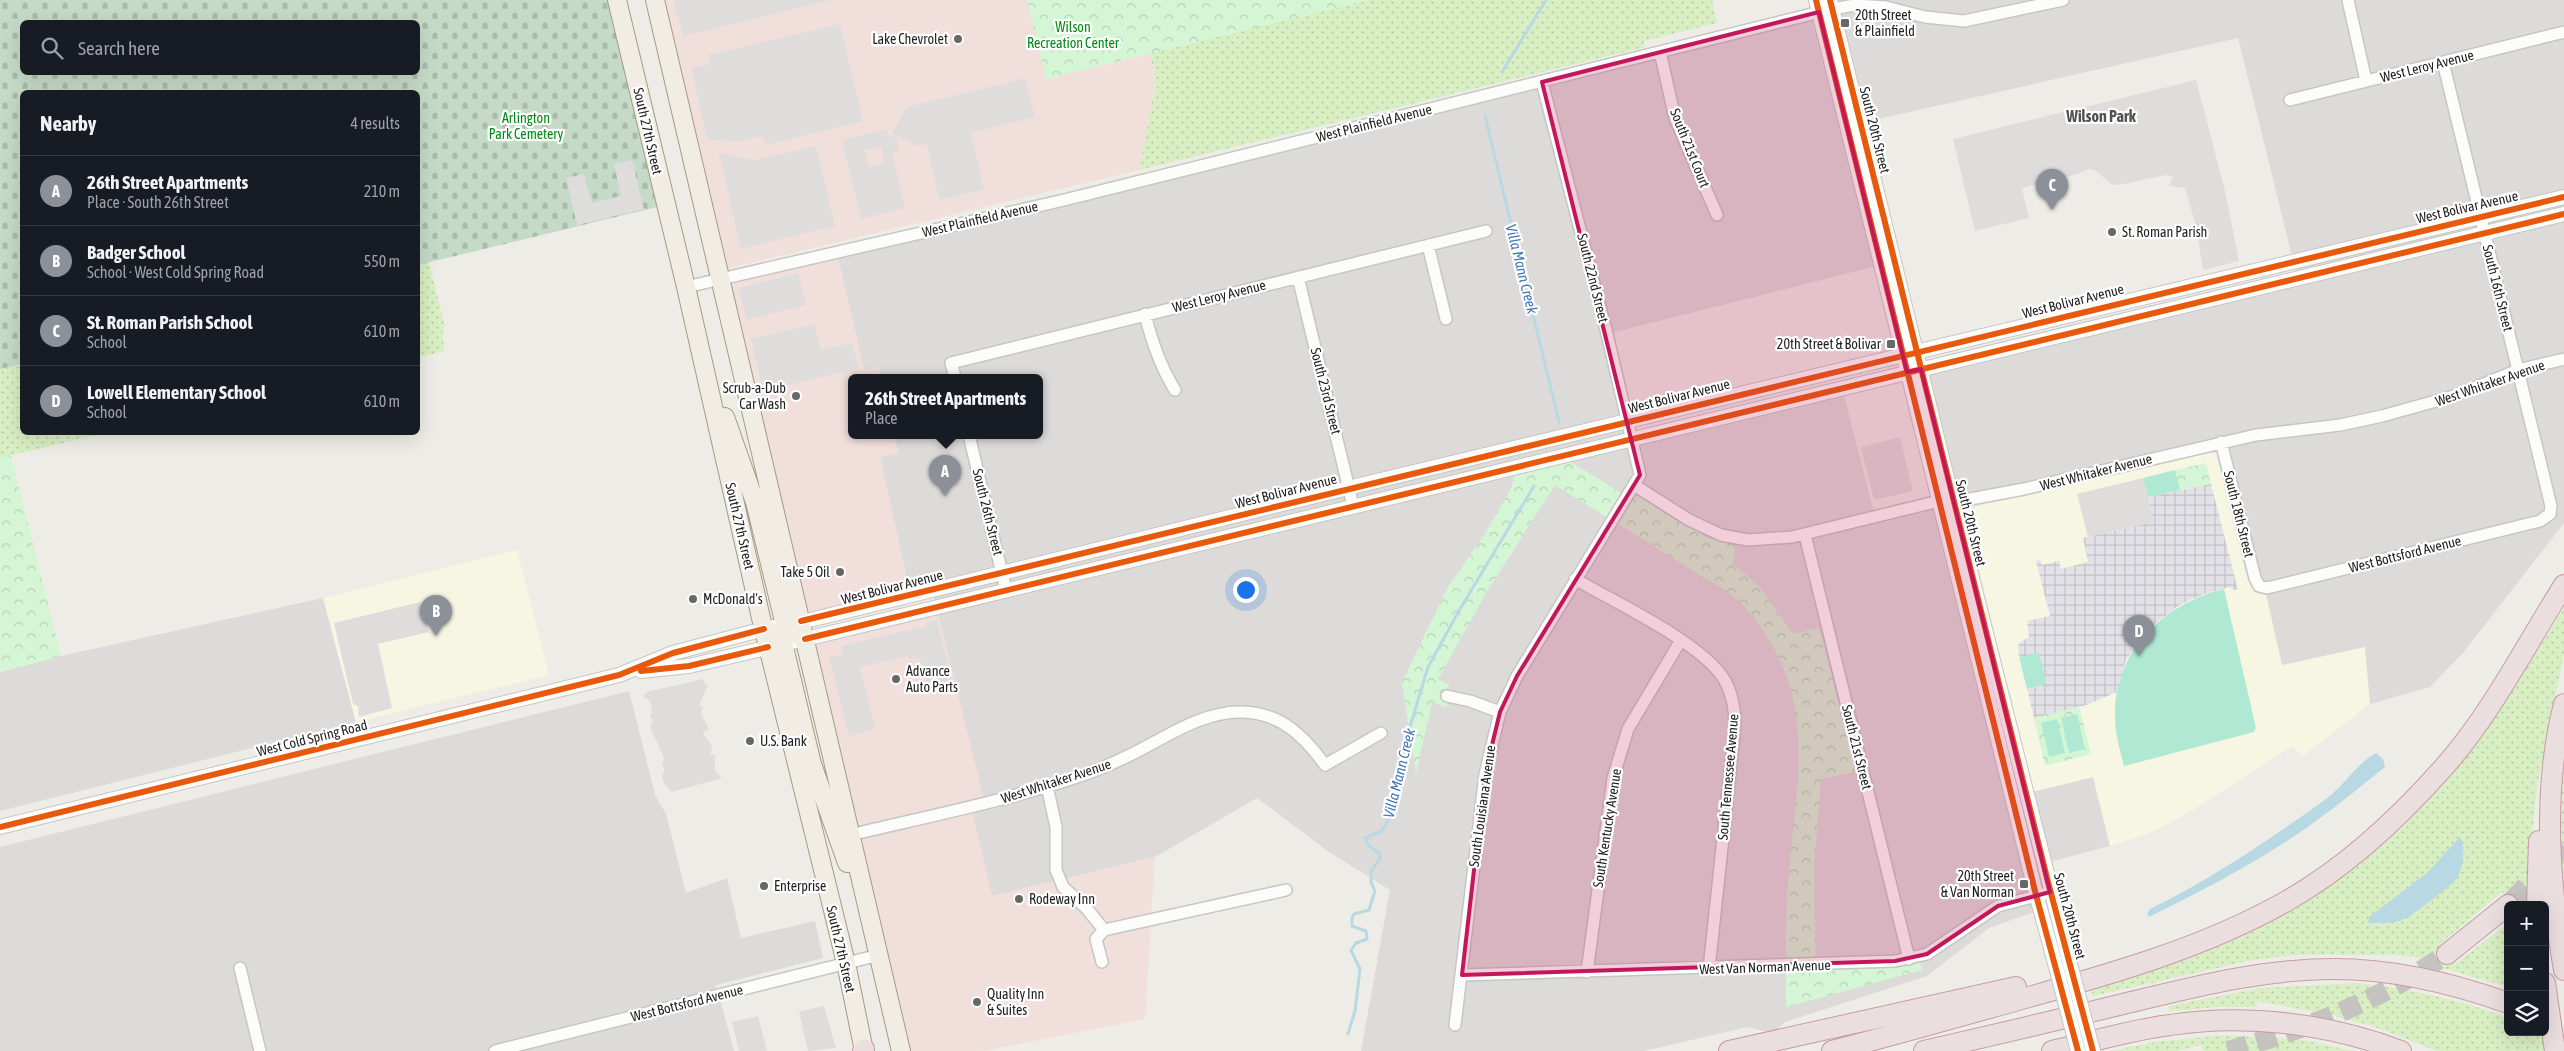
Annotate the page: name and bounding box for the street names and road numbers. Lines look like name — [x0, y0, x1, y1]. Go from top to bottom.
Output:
street label: West Leroy Avenue — [2379, 47, 2475, 85]
street label: South 20th Street — [1857, 85, 1893, 175]
street label: South 27th Street — [630, 86, 666, 176]
street label: West Plainfield Avenue — [1315, 101, 1433, 145]
street label: South 21st Court — [1667, 106, 1713, 190]
street label: West Bolivar Avenue — [2415, 188, 2519, 226]
street label: West Plainfield Avenue — [921, 198, 1039, 240]
street label: South 22nd Street — [1574, 232, 1612, 324]
street label: South 16th Street — [2480, 243, 2516, 333]
street label: West Leroy Avenue — [1171, 277, 1267, 315]
street label: West Bolivar Avenue — [2021, 281, 2125, 321]
street label: South 23rd Street — [1308, 346, 1344, 436]
street label: West Whitaker Avenue — [2433, 357, 2547, 409]
street label: West Bolivar Avenue — [1627, 376, 1731, 416]
street label: West Whitaker Avenue — [2038, 450, 2154, 494]
street label: South 26th Street — [970, 467, 1006, 557]
street label: South 18th Street — [2221, 469, 2257, 559]
street label: West Bolivar Avenue — [1234, 471, 1338, 511]
street label: South 20th Street — [1953, 478, 1989, 568]
street label: South 27th Street — [722, 481, 758, 571]
street label: West Bottsford Avenue — [2347, 532, 2463, 576]
street label: West Bolivar Avenue — [840, 567, 944, 607]
street label: South 21st Street — [1839, 703, 1875, 791]
street label: South Tennessee Avenue — [1715, 713, 1741, 841]
street label: West Cold Spring Road — [255, 717, 369, 759]
street label: South Louisiana Avenue — [1466, 744, 1498, 868]
street label: West Whitaker Avenue — [999, 756, 1113, 806]
street label: South Kentucky Avenue — [1590, 767, 1624, 889]
street label: South 20th Street — [2051, 871, 2089, 961]
street label: South 27th Street — [823, 904, 859, 994]
street label: West Van Norman Avenue — [1699, 957, 1831, 977]
street label: West Bottsford Avenue — [629, 981, 745, 1025]

